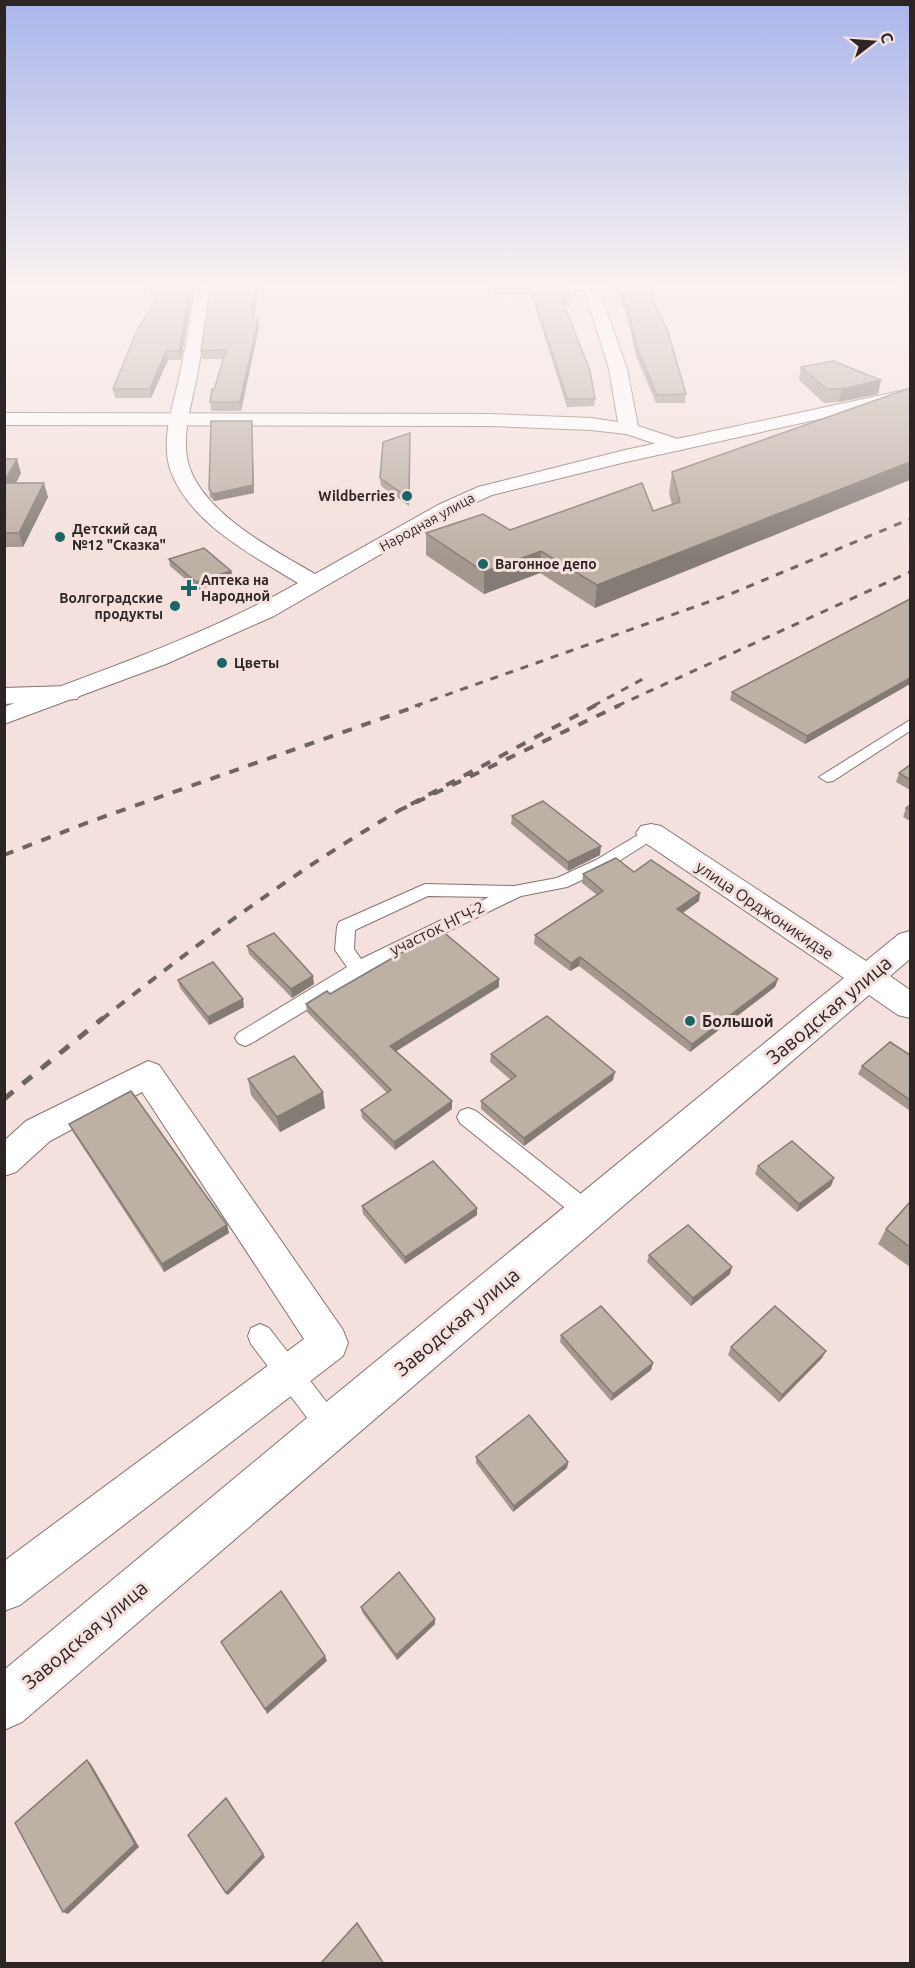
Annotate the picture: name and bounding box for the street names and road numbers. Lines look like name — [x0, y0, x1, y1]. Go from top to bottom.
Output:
street label: Народная улица — [377, 489, 477, 555]
street label: улица Орджоникидзе — [693, 857, 837, 963]
street label: участок НГЧ-2 — [387, 897, 487, 959]
street label: Заводская улица — [762, 951, 896, 1069]
street label: Заводская улица — [390, 1263, 524, 1381]
street label: Заводская улица — [18, 1576, 152, 1694]

